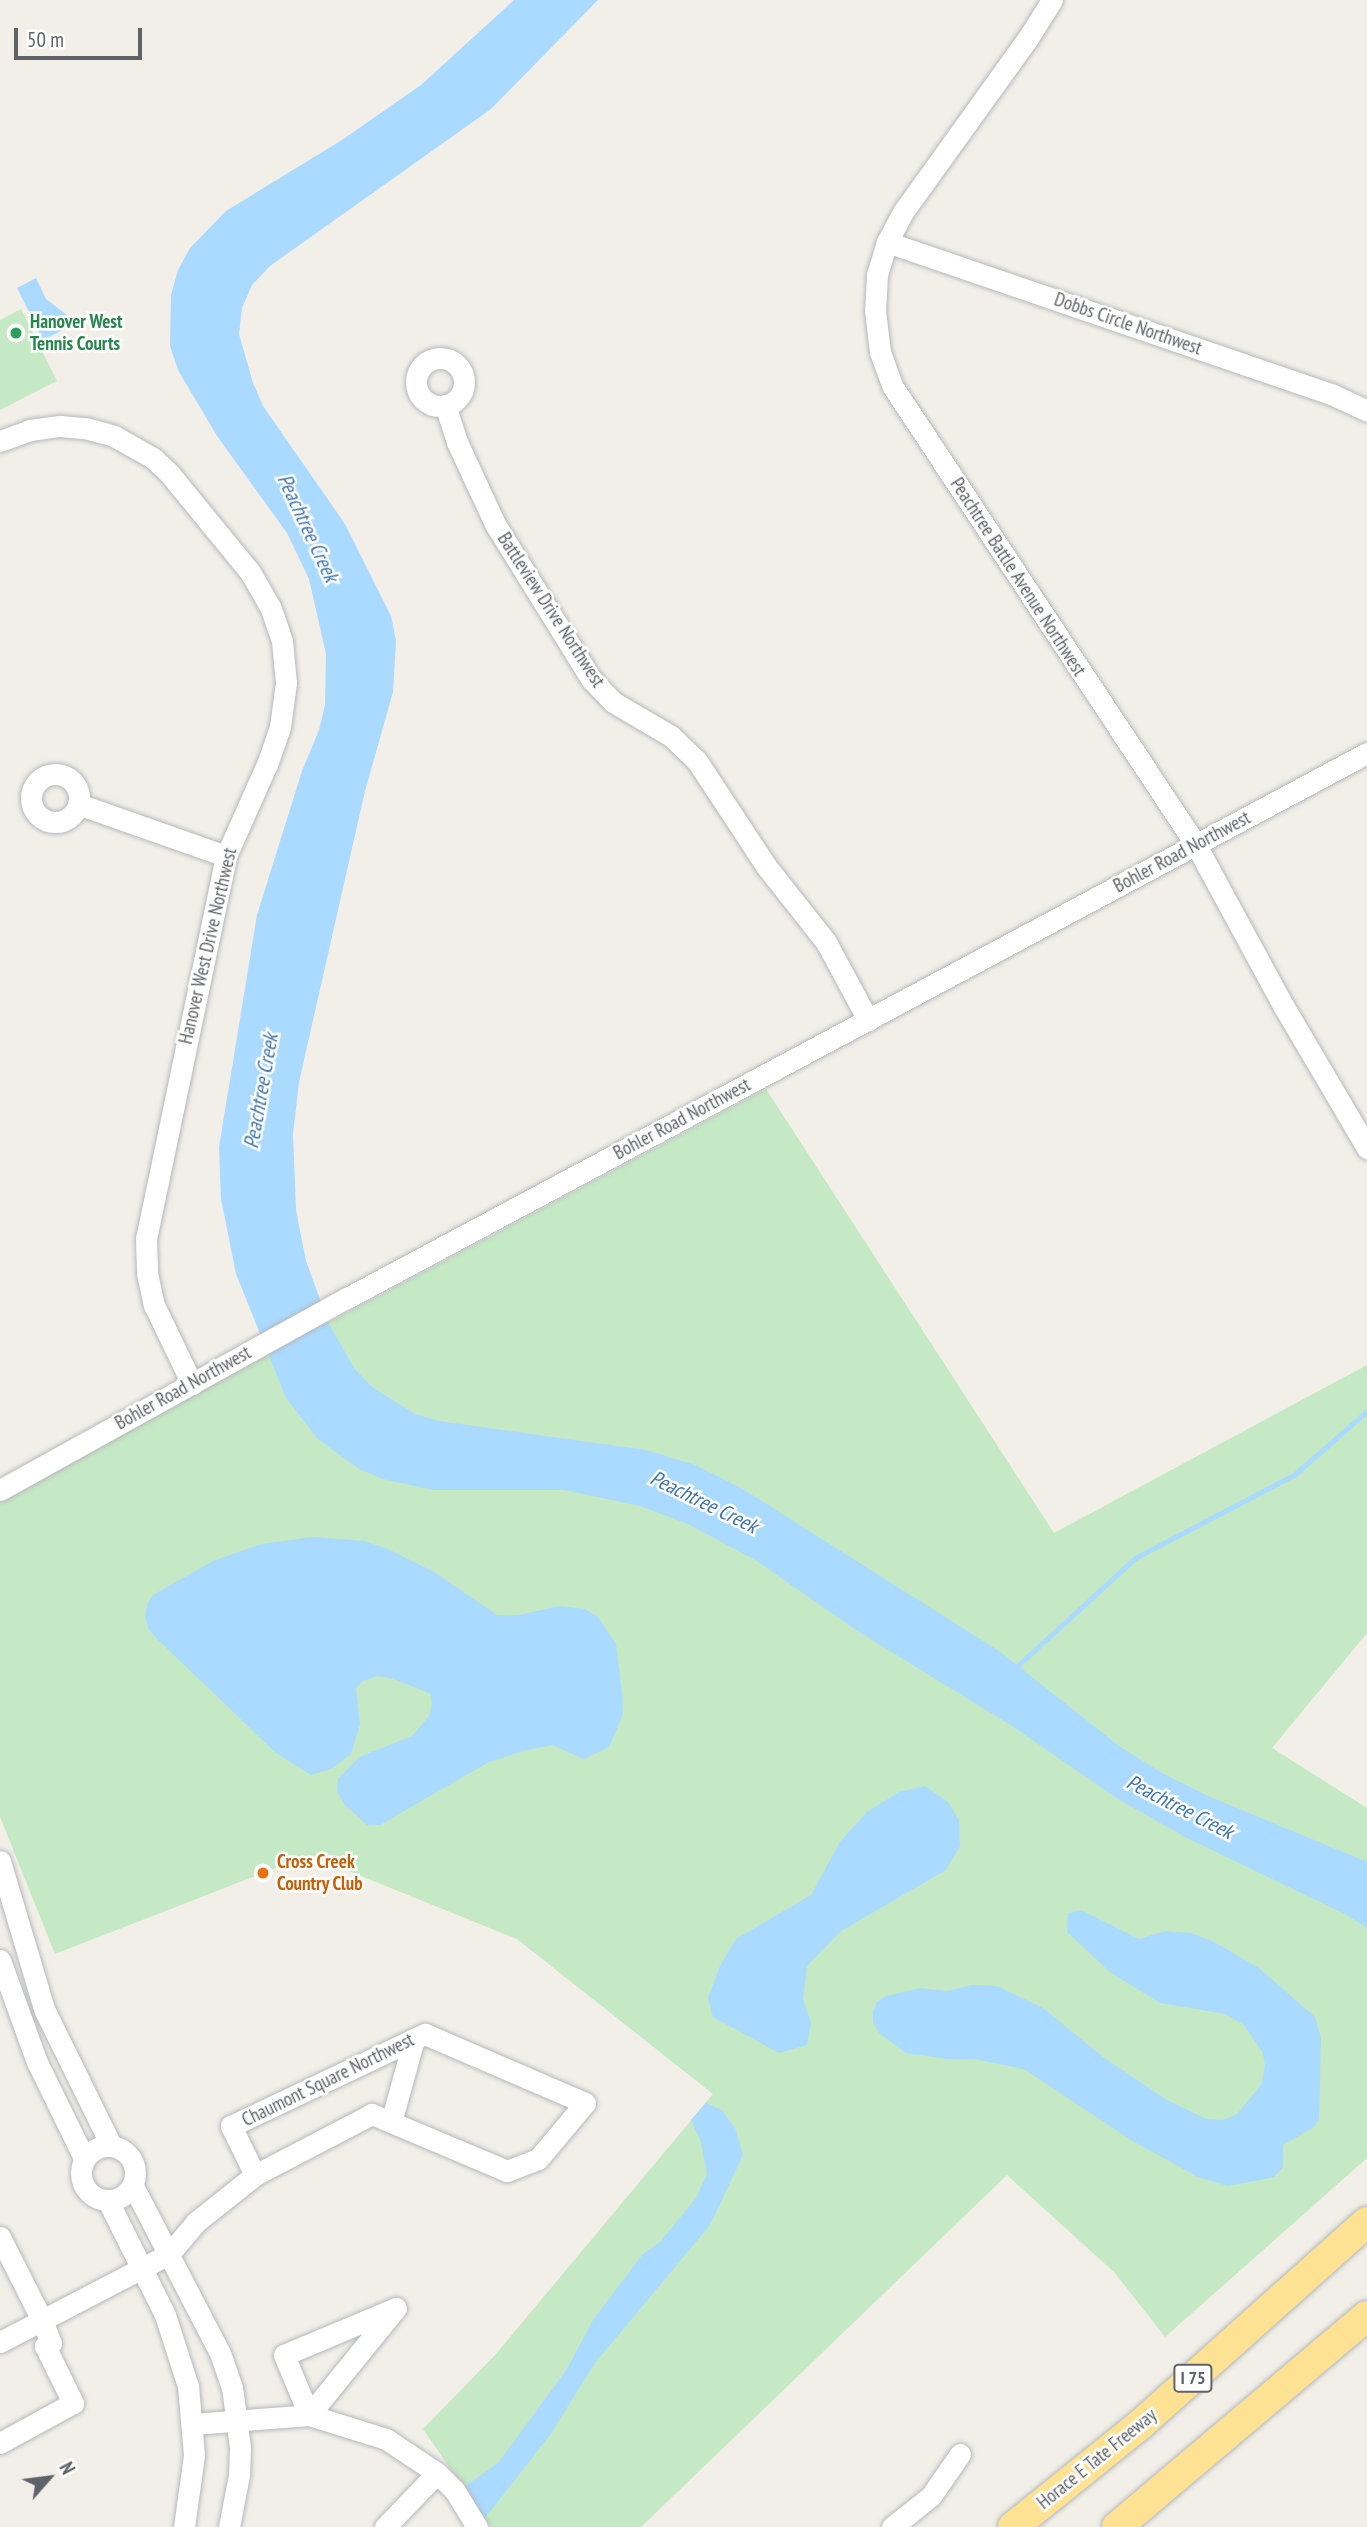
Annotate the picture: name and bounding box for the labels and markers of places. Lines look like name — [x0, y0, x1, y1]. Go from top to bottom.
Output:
place label: Hanover West Tennis Courts — [30, 311, 123, 355]
marker: Hanover West Tennis Courts — [8, 325, 24, 341]
place label: Cross Creek Country Club — [277, 1851, 363, 1895]
marker: Cross Creek Country Club — [255, 1865, 271, 1881]

